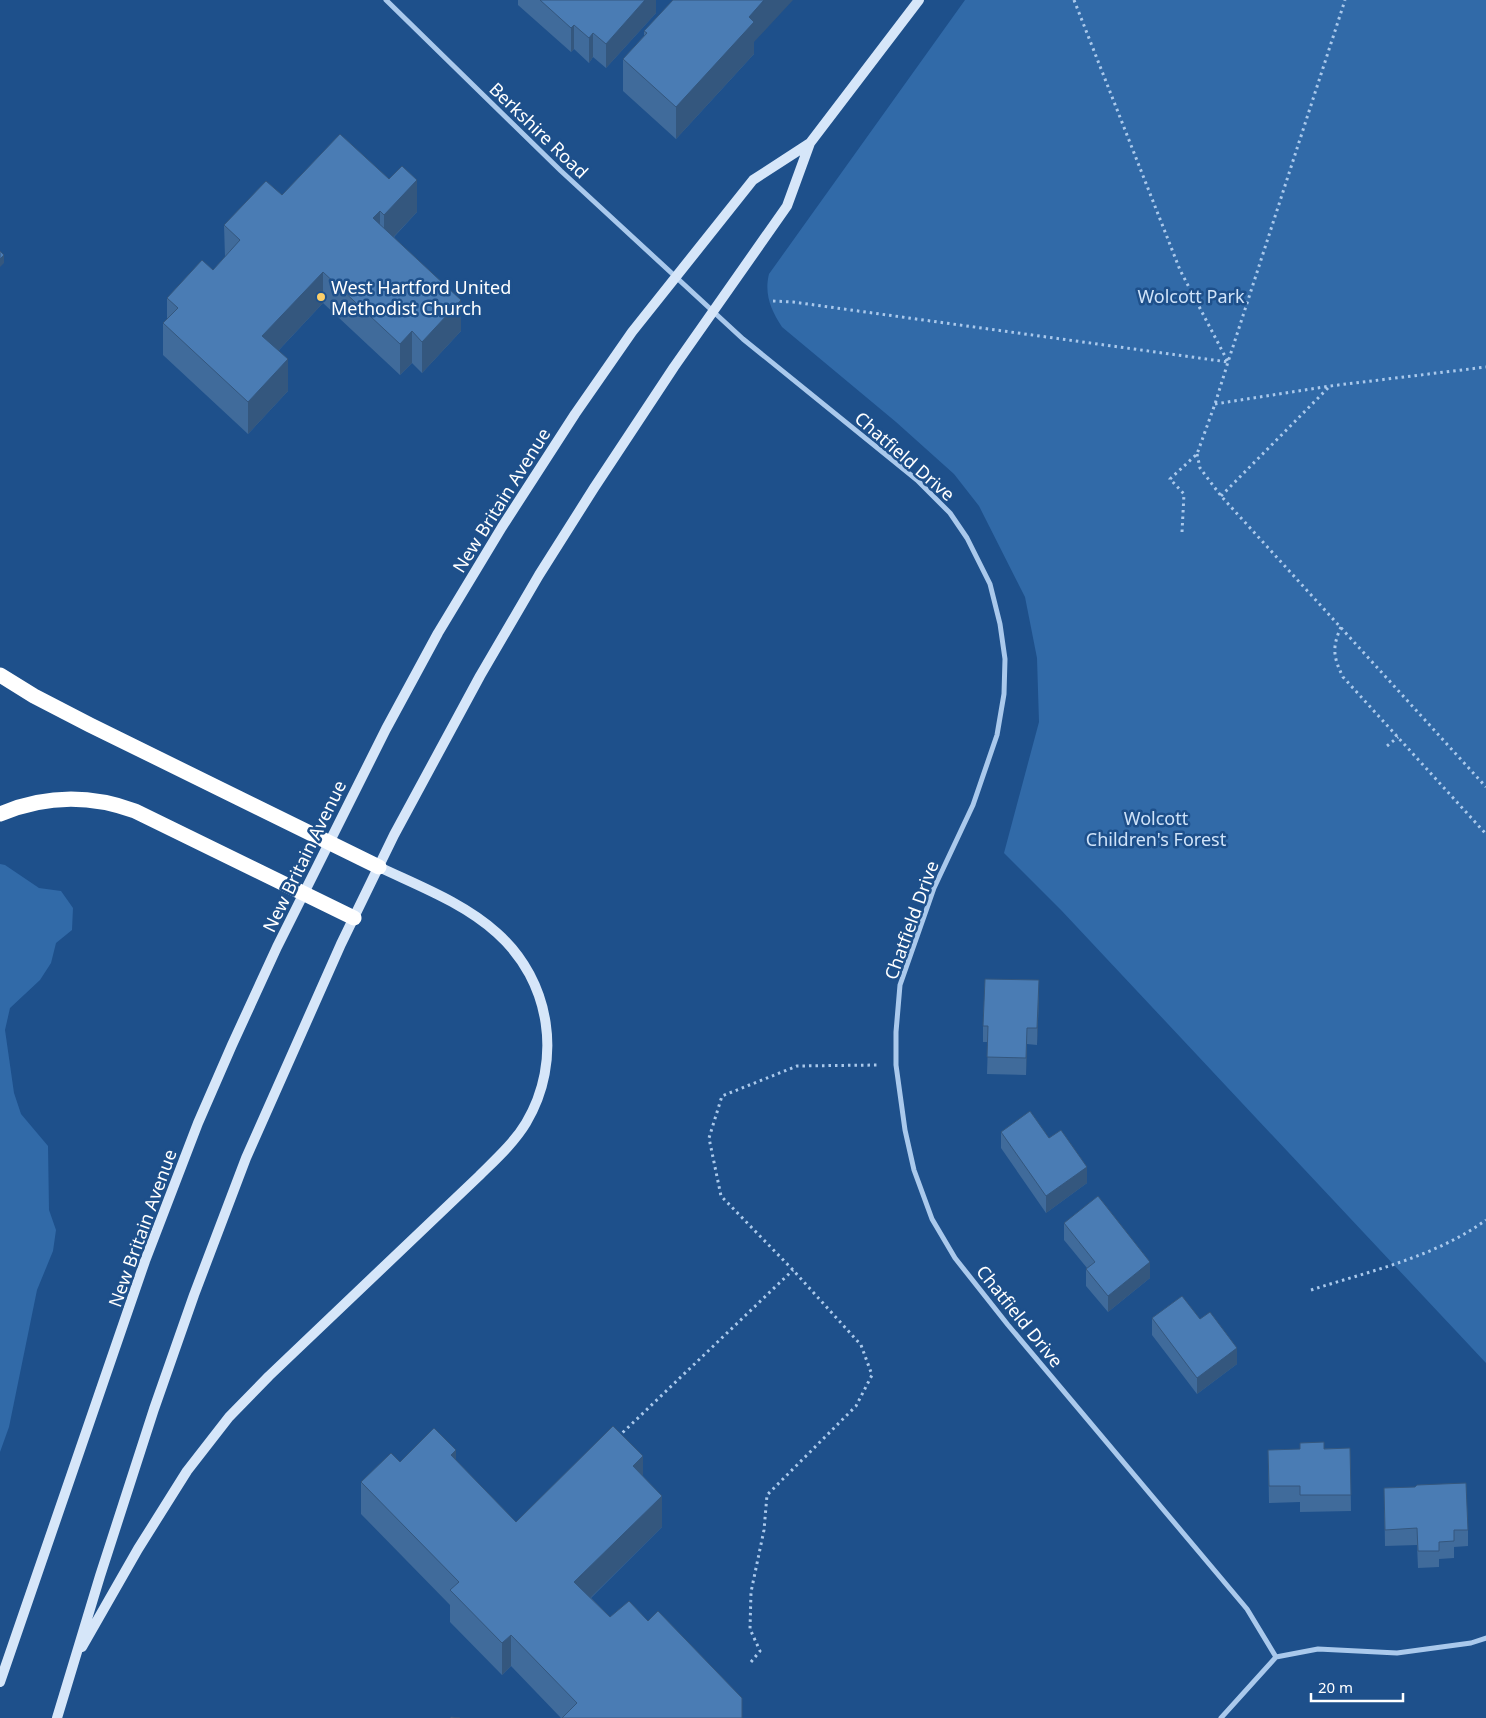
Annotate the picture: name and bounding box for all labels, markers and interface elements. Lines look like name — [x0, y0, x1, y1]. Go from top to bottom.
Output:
street label: Berkshire Road — [484, 77, 594, 183]
place label: West Hartford United Methodist Church — [331, 275, 511, 320]
park label: Wolcott Park — [1137, 284, 1245, 308]
marker: West Hartford United Methodist Church — [315, 291, 327, 303]
street label: Chatfield Drive — [850, 406, 960, 506]
street label: New Britain Avenue — [447, 423, 555, 577]
street label: New Britain Avenue — [257, 776, 351, 936]
park label: Wolcott Children's Forest — [1086, 806, 1227, 851]
street label: Chatfield Drive — [878, 857, 944, 983]
street label: New Britain Avenue — [102, 1146, 182, 1310]
street label: Chatfield Drive — [971, 1260, 1069, 1372]
scale bar — [1311, 1670, 1404, 1702]
text: 20 m — [1318, 1677, 1353, 1697]

